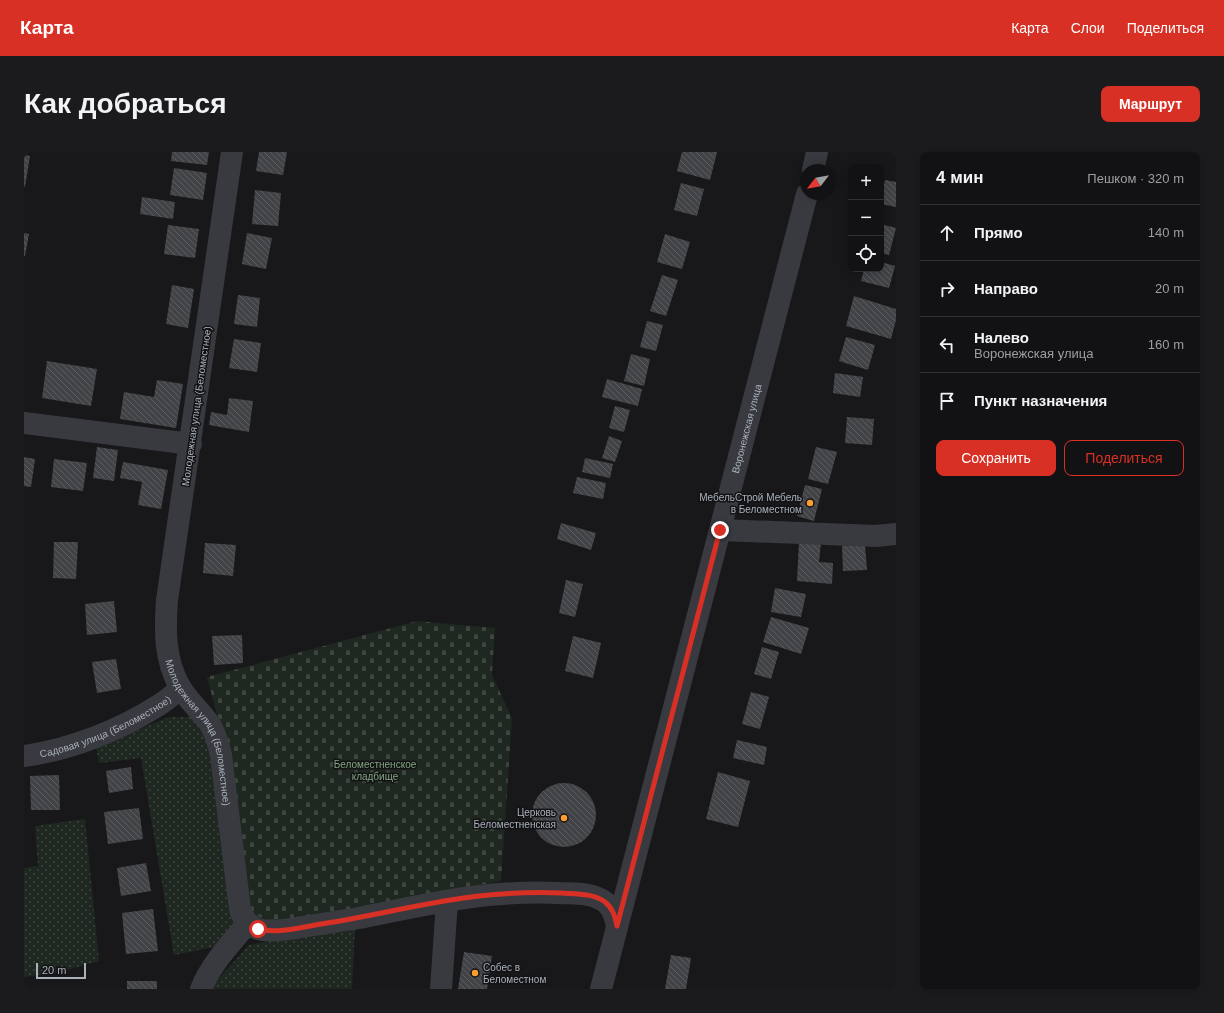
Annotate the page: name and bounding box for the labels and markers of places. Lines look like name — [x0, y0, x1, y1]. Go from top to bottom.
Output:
place label: МебельСтрой Мебель в Беломестном — [699, 492, 802, 515]
marker: МебельСтрой Мебель в Беломестном — [805, 498, 815, 508]
place label: Церковь Беломестненская — [474, 807, 556, 830]
marker: Церковь Беломестненская — [559, 813, 569, 823]
place label: Собес в Беломестном — [483, 962, 546, 985]
marker: Собес в Беломестном — [470, 968, 480, 978]

